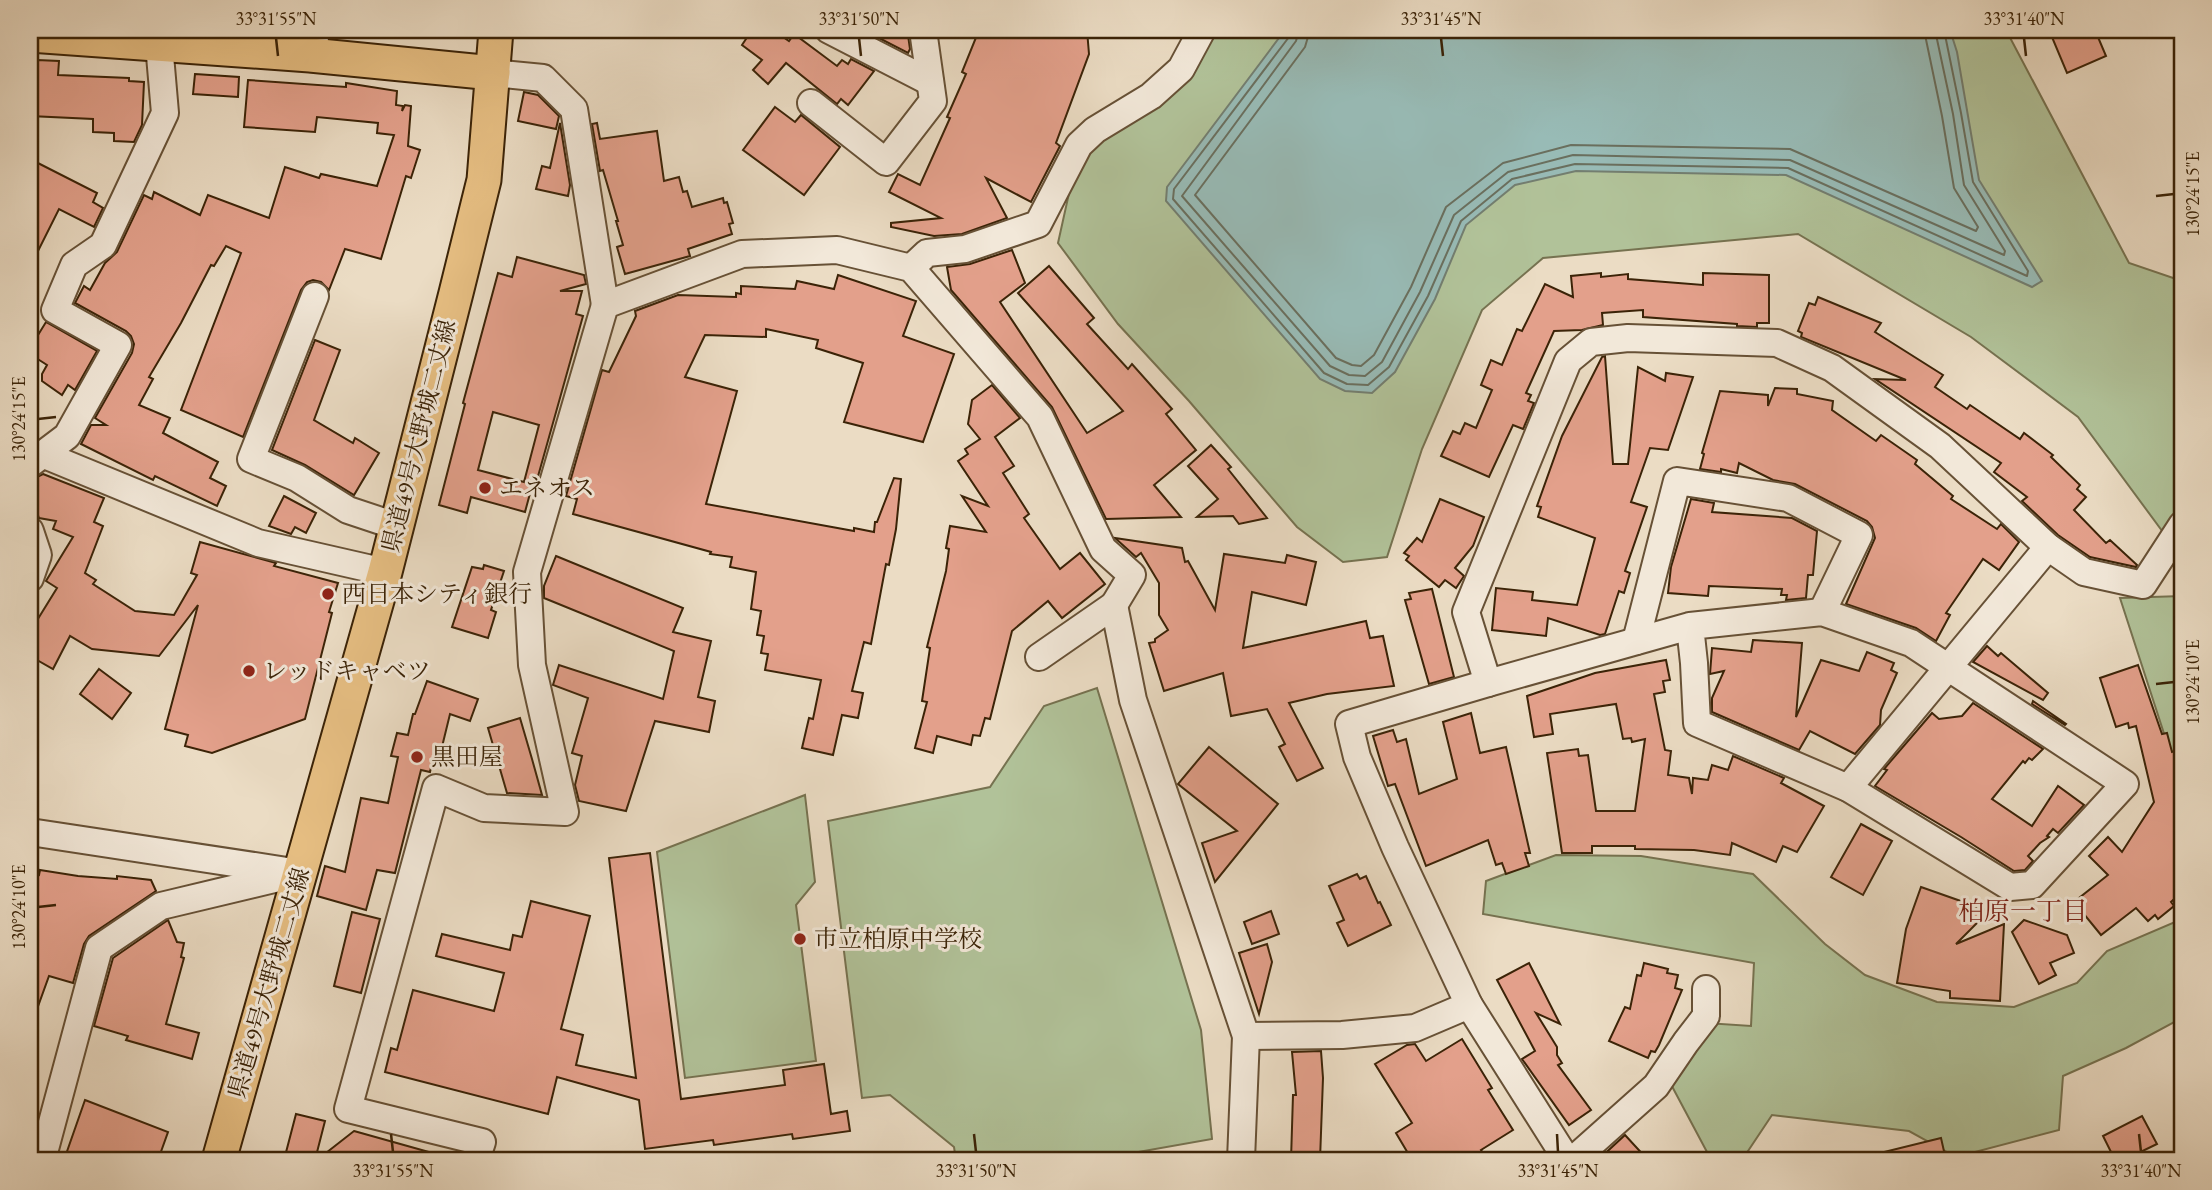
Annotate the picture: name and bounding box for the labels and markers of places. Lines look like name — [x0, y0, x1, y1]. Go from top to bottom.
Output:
place label: エネオス — [499, 472, 595, 503]
marker: エネオス — [477, 480, 493, 496]
place label: 西日本シティ銀行 — [342, 578, 532, 609]
marker: 西日本シティ銀行 — [320, 586, 336, 602]
place label: レッドキャベツ — [263, 655, 431, 686]
marker: レッドキャベツ — [241, 663, 257, 679]
place label: 黒田屋 — [431, 741, 503, 772]
marker: 黒田屋 — [409, 749, 425, 765]
place label: 市立柏原中学校 — [814, 923, 982, 954]
marker: 市立柏原中学校 — [792, 931, 808, 947]

